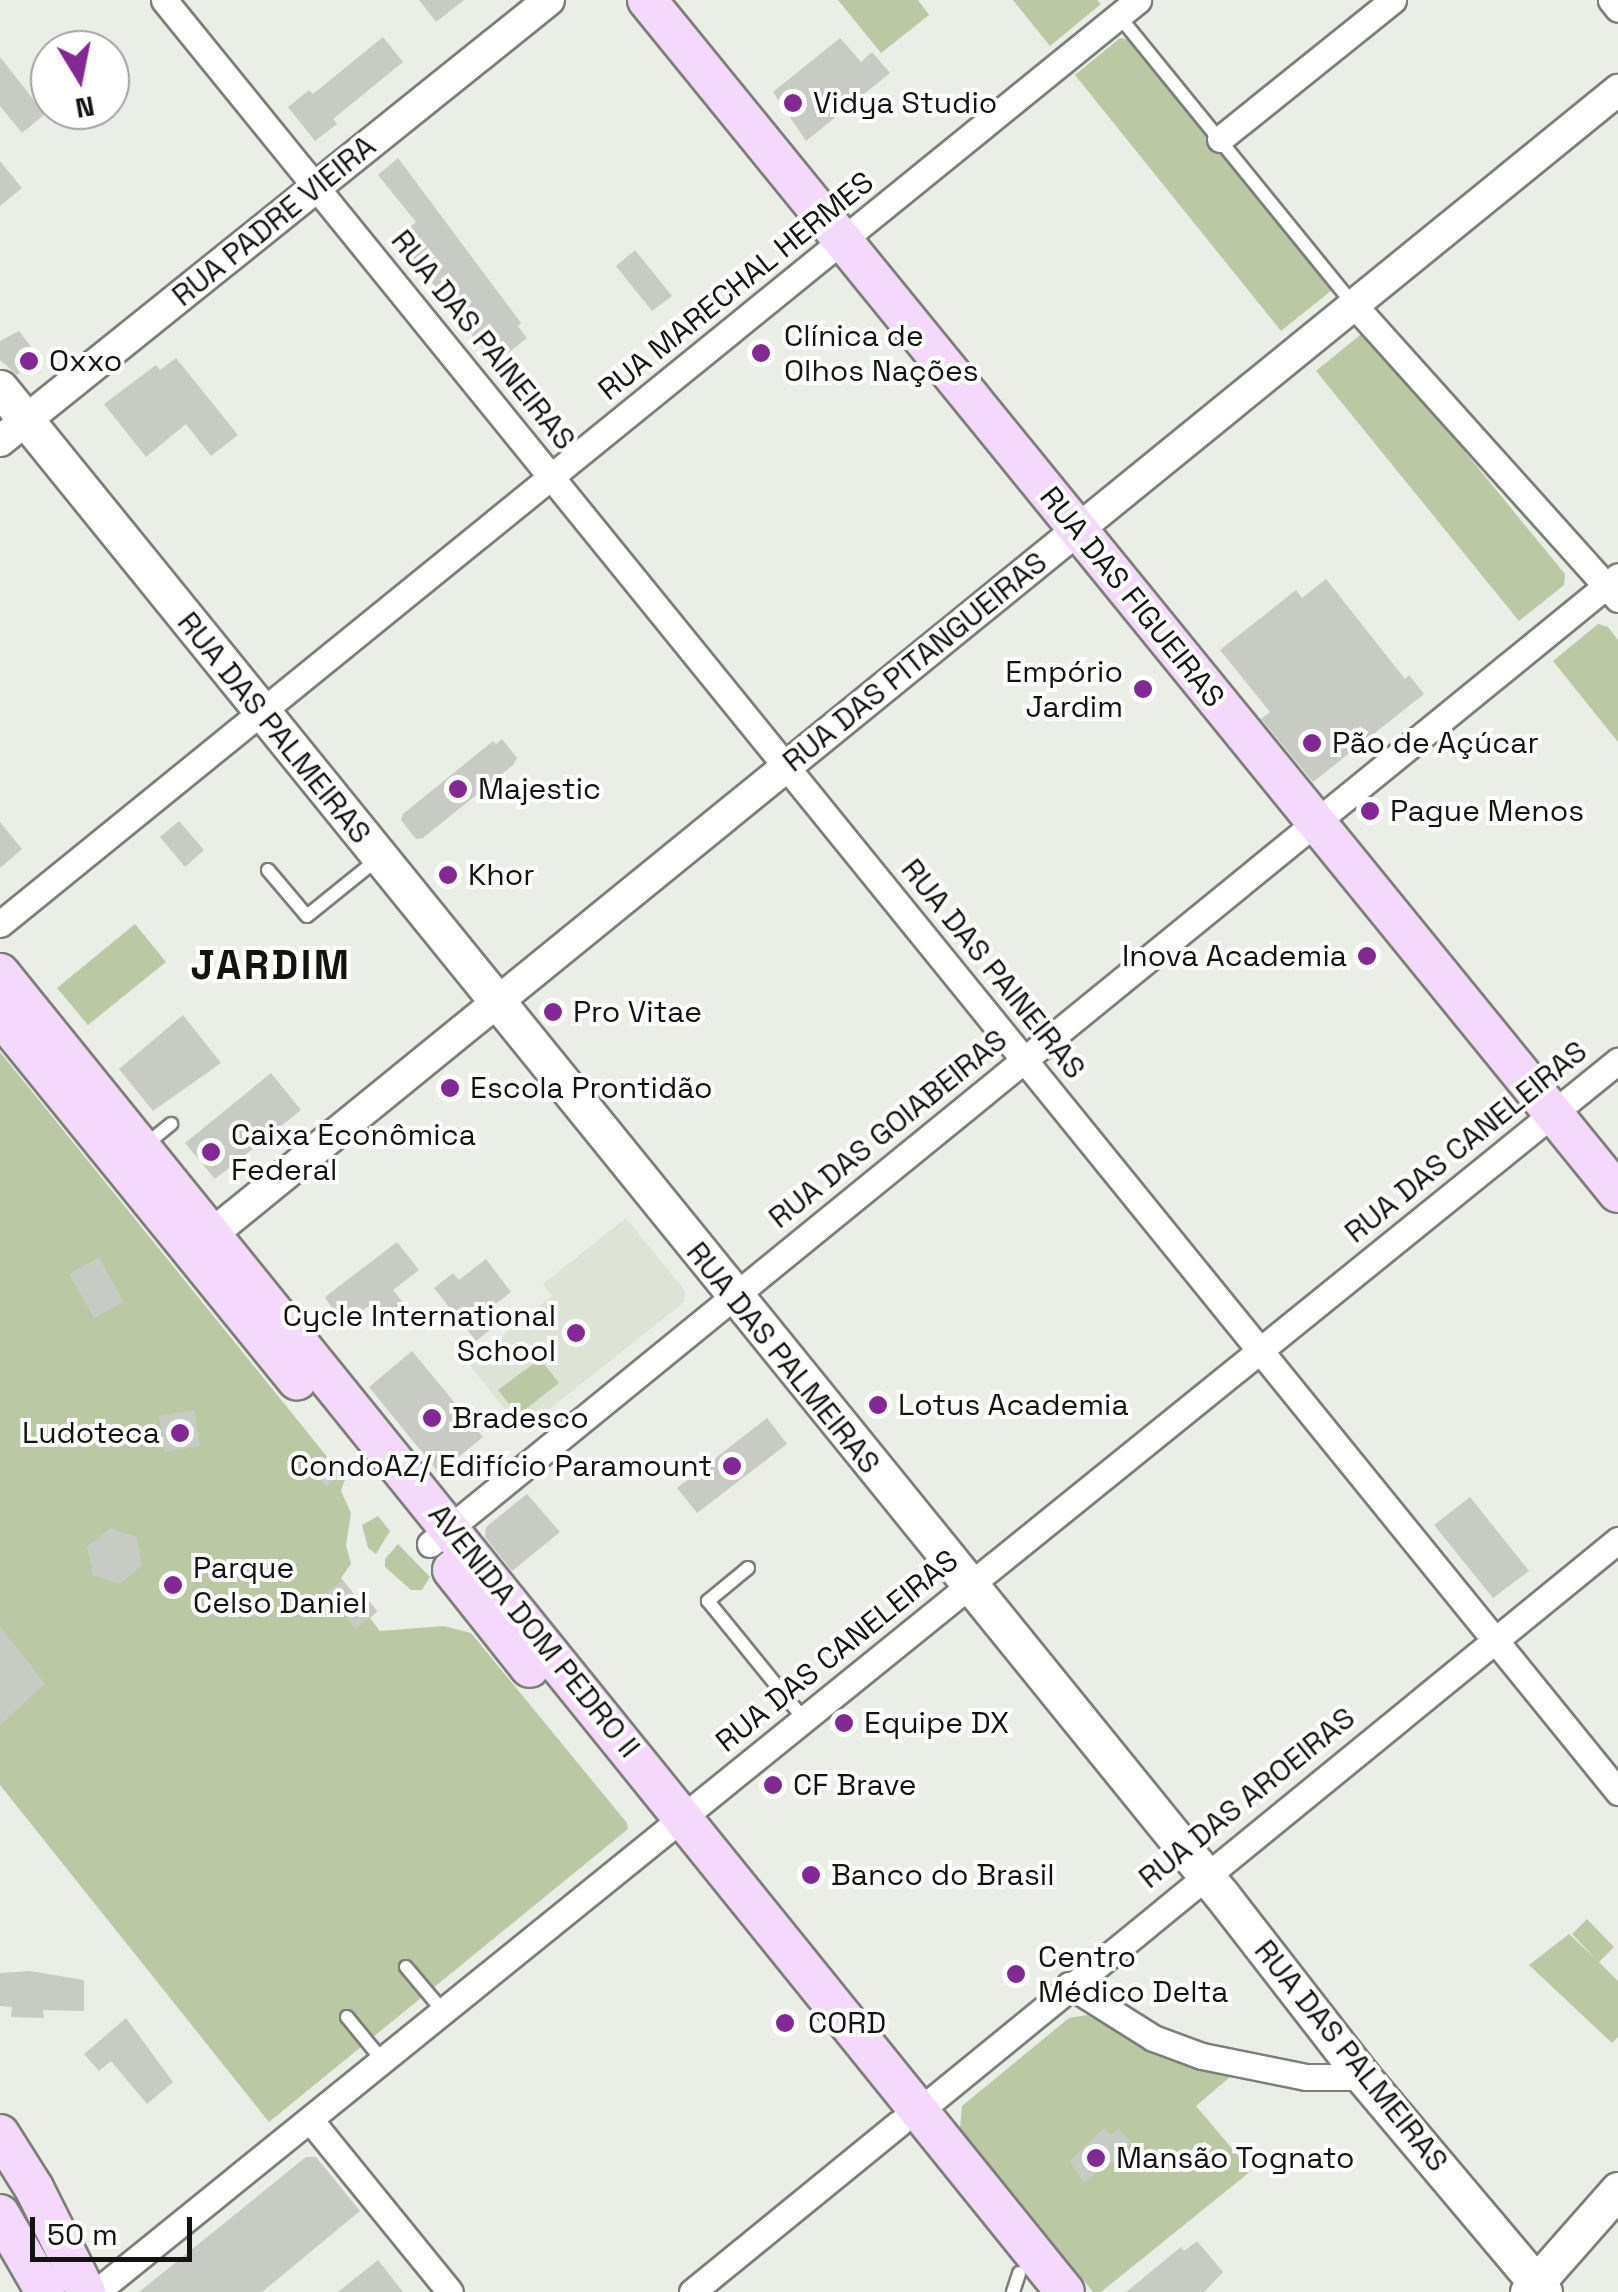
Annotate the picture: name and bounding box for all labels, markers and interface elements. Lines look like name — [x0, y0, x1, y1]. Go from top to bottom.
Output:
north arrow — [30, 30, 130, 130]
place label: Vidya Studio — [813, 85, 997, 121]
text: N — [73, 88, 97, 127]
marker: Vidya Studio — [782, 92, 804, 114]
street label: RUA PADRE VIEIRA — [165, 128, 383, 314]
street label: RUA MARECHAL HERMES — [591, 164, 881, 408]
street label: RUA DAS PAINEIRAS — [383, 223, 583, 457]
place label: Clínica de Olhos Nações — [784, 318, 979, 388]
marker: Clínica de Olhos Nações — [748, 340, 774, 366]
place label: Oxxo — [49, 343, 122, 379]
marker: Oxxo — [18, 350, 40, 372]
street label: RUA DAS FIGUEIRAS — [1032, 479, 1232, 715]
street label: RUA DAS PITANGUEIRAS — [776, 544, 1054, 780]
street label: RUA DAS PALMEIRAS — [170, 605, 378, 851]
place label: Empório Jardim — [1005, 654, 1123, 724]
marker: Empório Jardim — [1132, 678, 1154, 700]
place label: Pão de Açúcar — [1332, 725, 1539, 761]
marker: Pão de Açúcar — [1301, 732, 1323, 754]
place label: Majestic — [478, 771, 601, 807]
marker: Majestic — [447, 778, 469, 800]
place label: Pague Menos — [1390, 793, 1584, 829]
marker: Pague Menos — [1359, 800, 1381, 822]
street label: RUA DAS PAINEIRAS — [893, 852, 1093, 1086]
place label: Khor — [468, 857, 535, 893]
marker: Khor — [437, 864, 459, 886]
place label: Inova Academia — [1122, 938, 1347, 974]
district label: JARDIM — [191, 942, 351, 990]
marker: Inova Academia — [1356, 945, 1378, 967]
place label: Pro Vitae — [573, 994, 702, 1030]
marker: Pro Vitae — [542, 1001, 564, 1023]
street label: RUA DAS GOIABEIRAS — [762, 1022, 1014, 1236]
street label: RUA DAS CANELEIRAS — [1338, 1033, 1594, 1251]
place label: Escola Prontidão — [470, 1070, 713, 1106]
marker: Escola Prontidão — [439, 1077, 461, 1099]
place label: Caixa Econômica Federal — [231, 1117, 476, 1188]
marker: Caixa Econômica Federal — [200, 1141, 222, 1163]
street label: RUA DAS PALMEIRAS — [679, 1235, 887, 1481]
place label: Cycle International School — [283, 1298, 556, 1368]
marker: Cycle International School — [565, 1322, 587, 1344]
place label: Lotus Academia — [898, 1387, 1129, 1423]
marker: Lotus Academia — [867, 1394, 889, 1416]
place label: Bradesco — [452, 1400, 589, 1436]
marker: Bradesco — [421, 1407, 443, 1429]
place label: Ludoteca — [22, 1415, 160, 1451]
marker: Ludoteca — [169, 1422, 191, 1444]
place label: CondoAZ/ Edifício Paramount — [290, 1448, 712, 1484]
marker: CondoAZ/ Edifício Paramount — [721, 1455, 743, 1477]
street label: AVENIDA DOM PEDRO II — [421, 1497, 647, 1765]
street label: RUA DAS CANELEIRAS — [709, 1542, 965, 1760]
place label: Parque Celso Daniel — [193, 1550, 367, 1620]
marker: Parque Celso Daniel — [162, 1574, 184, 1596]
street label: RUA DAS AROEIRAS — [1132, 1700, 1362, 1896]
place label: Equipe DX — [864, 1705, 1009, 1741]
marker: Equipe DX — [833, 1712, 855, 1734]
place label: CF Brave — [793, 1767, 917, 1803]
marker: CF Brave — [762, 1774, 784, 1796]
place label: Banco do Brasil — [831, 1857, 1055, 1893]
marker: Banco do Brasil — [800, 1864, 822, 1886]
street label: RUA DAS PALMEIRAS — [1247, 1933, 1455, 2179]
place label: Centro Médico Delta — [1038, 1939, 1229, 2010]
marker: Centro Médico Delta — [1003, 1961, 1029, 1987]
place label: CORD — [808, 2005, 886, 2041]
marker: CORD — [772, 2010, 798, 2036]
place label: Mansão Tognato — [1116, 2140, 1355, 2176]
marker: Mansão Tognato — [1085, 2147, 1107, 2169]
scale bar — [35, 2197, 198, 2259]
text: 50 m — [47, 2215, 118, 2254]

